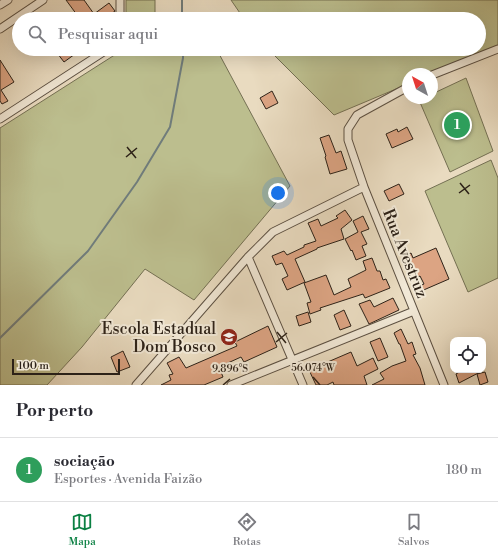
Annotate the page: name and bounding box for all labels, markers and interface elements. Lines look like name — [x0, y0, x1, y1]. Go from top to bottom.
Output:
search box — [12, 12, 486, 56]
icon: search — [26, 23, 48, 45]
text: Pesquisar aqui — [58, 25, 158, 44]
north arrow — [402, 68, 438, 104]
pin: 1 — [444, 110, 470, 140]
your location — [268, 183, 288, 203]
street label: Rua Avestruz — [378, 206, 432, 301]
place label: Escola Estadual Dom Bosco — [101, 319, 216, 357]
school or university icon: Escola Estadual Dom Bosco — [219, 327, 239, 347]
map controls — [450, 337, 486, 373]
button: locate — [450, 337, 486, 373]
scale bar — [12, 357, 120, 376]
text: 100 m — [18, 359, 49, 373]
text: 56.074°W — [291, 362, 336, 374]
text: 9.896°S — [212, 363, 248, 375]
text: Por perto — [16, 400, 93, 422]
text: sociação — [54, 452, 115, 471]
text: 1 — [26, 462, 32, 478]
text: 180 m — [446, 462, 482, 478]
text: Esportes · Avenida Faizão — [54, 471, 202, 487]
tab: Mapa — [69, 511, 96, 549]
tab: Rotas — [233, 511, 261, 549]
tab: Salvos — [398, 511, 429, 549]

